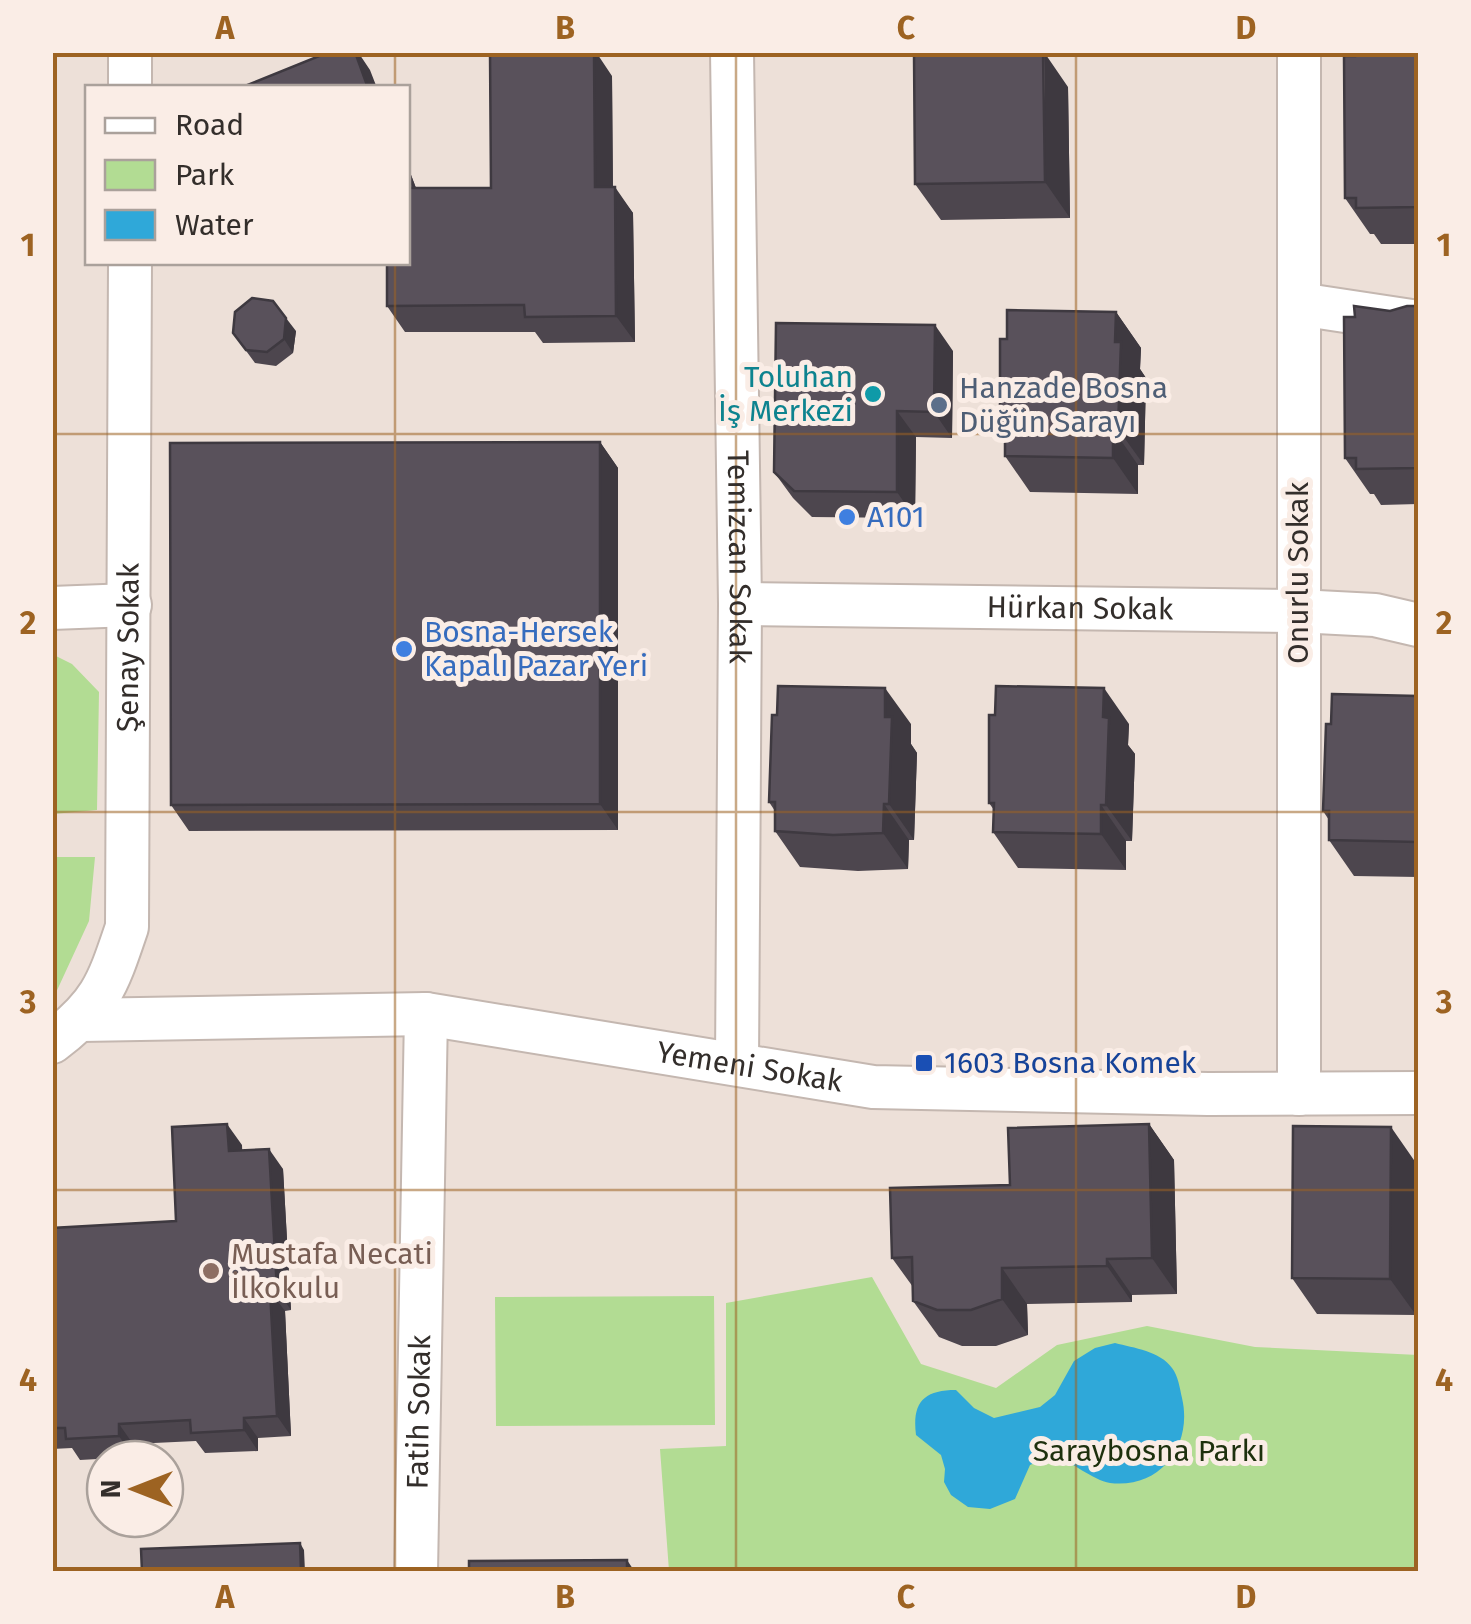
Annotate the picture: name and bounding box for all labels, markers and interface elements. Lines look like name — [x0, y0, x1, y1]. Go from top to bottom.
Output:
text: A — [215, 9, 236, 47]
text: B — [555, 9, 575, 47]
text: C — [897, 9, 916, 47]
text: D — [1236, 9, 1256, 47]
legend — [85, 85, 410, 265]
text: Road — [175, 107, 244, 143]
text: Park — [175, 157, 235, 193]
text: Water — [175, 207, 254, 243]
text: 1 — [21, 226, 35, 264]
text: 1 — [1437, 226, 1451, 264]
place label: Toluhan İş Merkezi — [718, 359, 853, 429]
place label: Hanzade Bosna Düğün Sarayı — [959, 370, 1168, 440]
marker: Toluhan İş Merkezi — [862, 383, 884, 405]
marker: Hanzade Bosna Düğün Sarayı — [928, 394, 950, 416]
street label: Temizcan Sokak — [720, 450, 758, 665]
street label: Onurlu Sokak — [1280, 481, 1316, 664]
place label: A101 — [867, 499, 925, 535]
marker: A101 — [836, 506, 858, 528]
street label: Şenay Sokak — [110, 562, 147, 732]
street label: Hürkan Sokak — [986, 589, 1174, 627]
text: 2 — [20, 604, 36, 642]
text: 2 — [1436, 604, 1452, 642]
place label: Bosna-Hersek Kapalı Pazar Yeri — [424, 614, 648, 684]
marker: Bosna-Hersek Kapalı Pazar Yeri — [393, 638, 415, 660]
text: 3 — [19, 983, 36, 1021]
text: 3 — [1435, 983, 1452, 1021]
street label: Yemeni Sokak — [654, 1034, 846, 1100]
place label: 1603 Bosna Komek — [944, 1045, 1197, 1081]
marker: 1603 Bosna Komek — [913, 1052, 935, 1074]
place label: Mustafa Necati İlkokulu — [231, 1236, 433, 1306]
marker: Mustafa Necati İlkokulu — [200, 1260, 222, 1282]
street label: Fatih Sokak — [399, 1334, 438, 1490]
text: 4 — [19, 1361, 37, 1399]
text: 4 — [1435, 1361, 1453, 1399]
park label: Saraybosna Parkı — [1033, 1433, 1265, 1469]
north arrow — [85, 1439, 185, 1539]
text: N — [94, 1480, 127, 1498]
text: A — [215, 1578, 236, 1616]
text: B — [555, 1578, 575, 1616]
text: C — [897, 1578, 916, 1616]
text: D — [1236, 1578, 1256, 1616]

